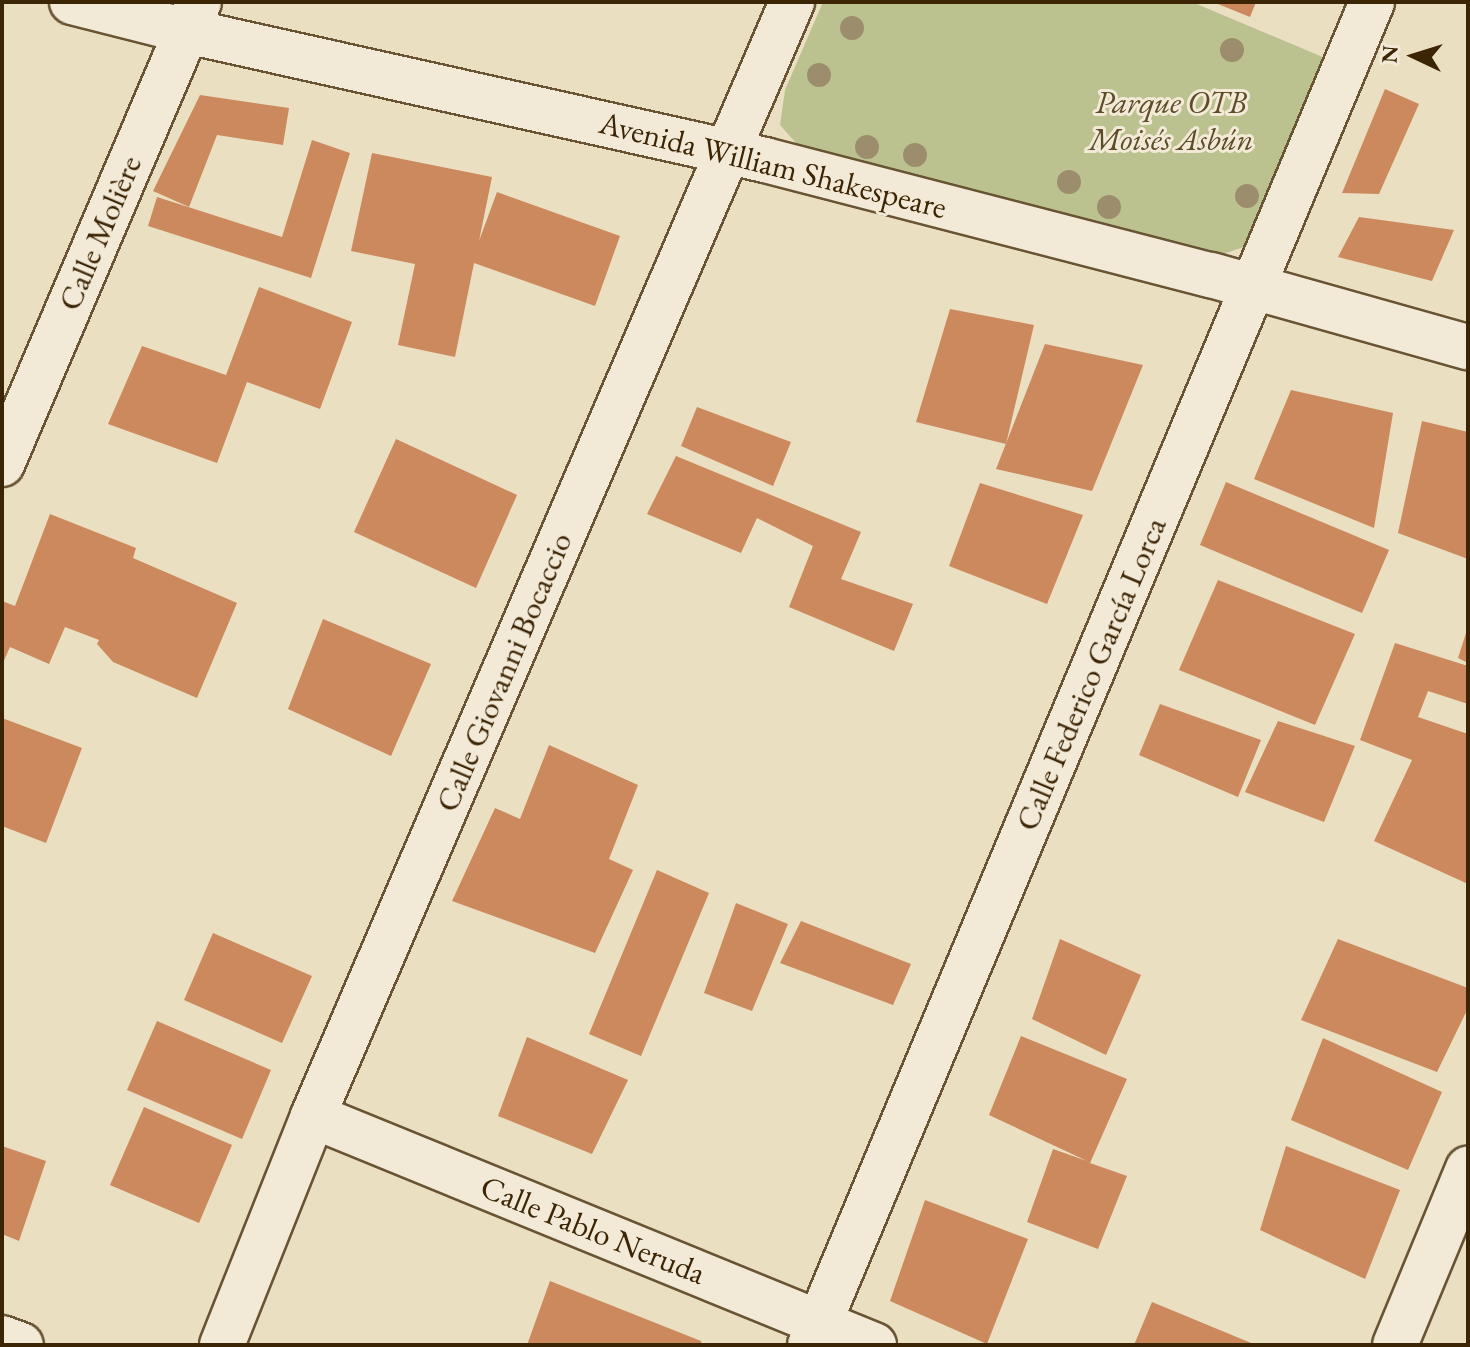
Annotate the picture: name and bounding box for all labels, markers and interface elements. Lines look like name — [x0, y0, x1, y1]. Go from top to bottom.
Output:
north arrow — [1374, 16, 1454, 96]
text: N — [1374, 44, 1405, 64]
park label: Parque OTB Moisés Asbún — [1089, 84, 1253, 159]
street label: Avenida William Shakespeare — [595, 103, 951, 227]
street label: Calle Molière — [50, 150, 150, 316]
street label: Calle Federico García Lorca — [1008, 512, 1174, 836]
street label: Calle Giovanni Bocaccio — [428, 527, 580, 817]
street label: Calle Pablo Neruda — [475, 1167, 711, 1293]

